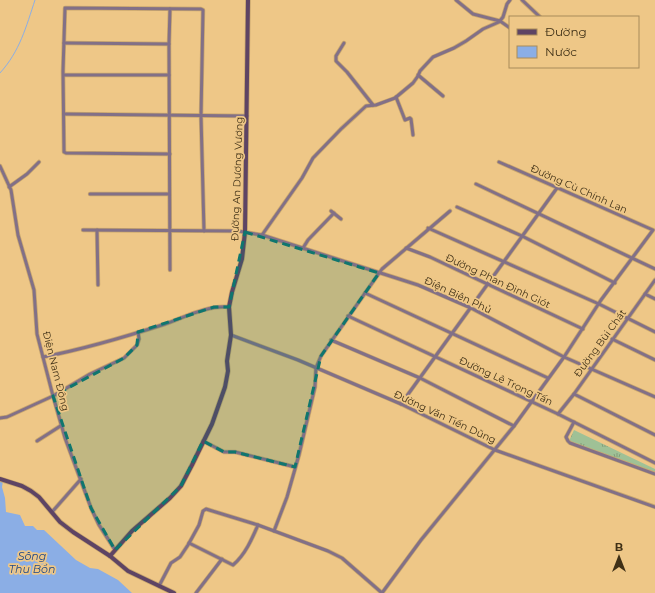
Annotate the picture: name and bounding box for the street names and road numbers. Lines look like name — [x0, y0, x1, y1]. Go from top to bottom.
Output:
street label: Đường An Dương Vương — [228, 117, 246, 241]
street label: Đường Cù Chính Lan — [528, 162, 630, 216]
street label: Đường Phan Đình Giót — [443, 251, 553, 311]
street label: Điện Biên Phủ — [422, 274, 494, 316]
street label: Đường Bùi Chát — [571, 307, 629, 379]
street label: Điện Nam Đông — [40, 330, 72, 412]
street label: Đường Lê Trọng Tấn — [457, 354, 555, 408]
street label: Đường Văn Tiến Dũng — [392, 388, 498, 446]

